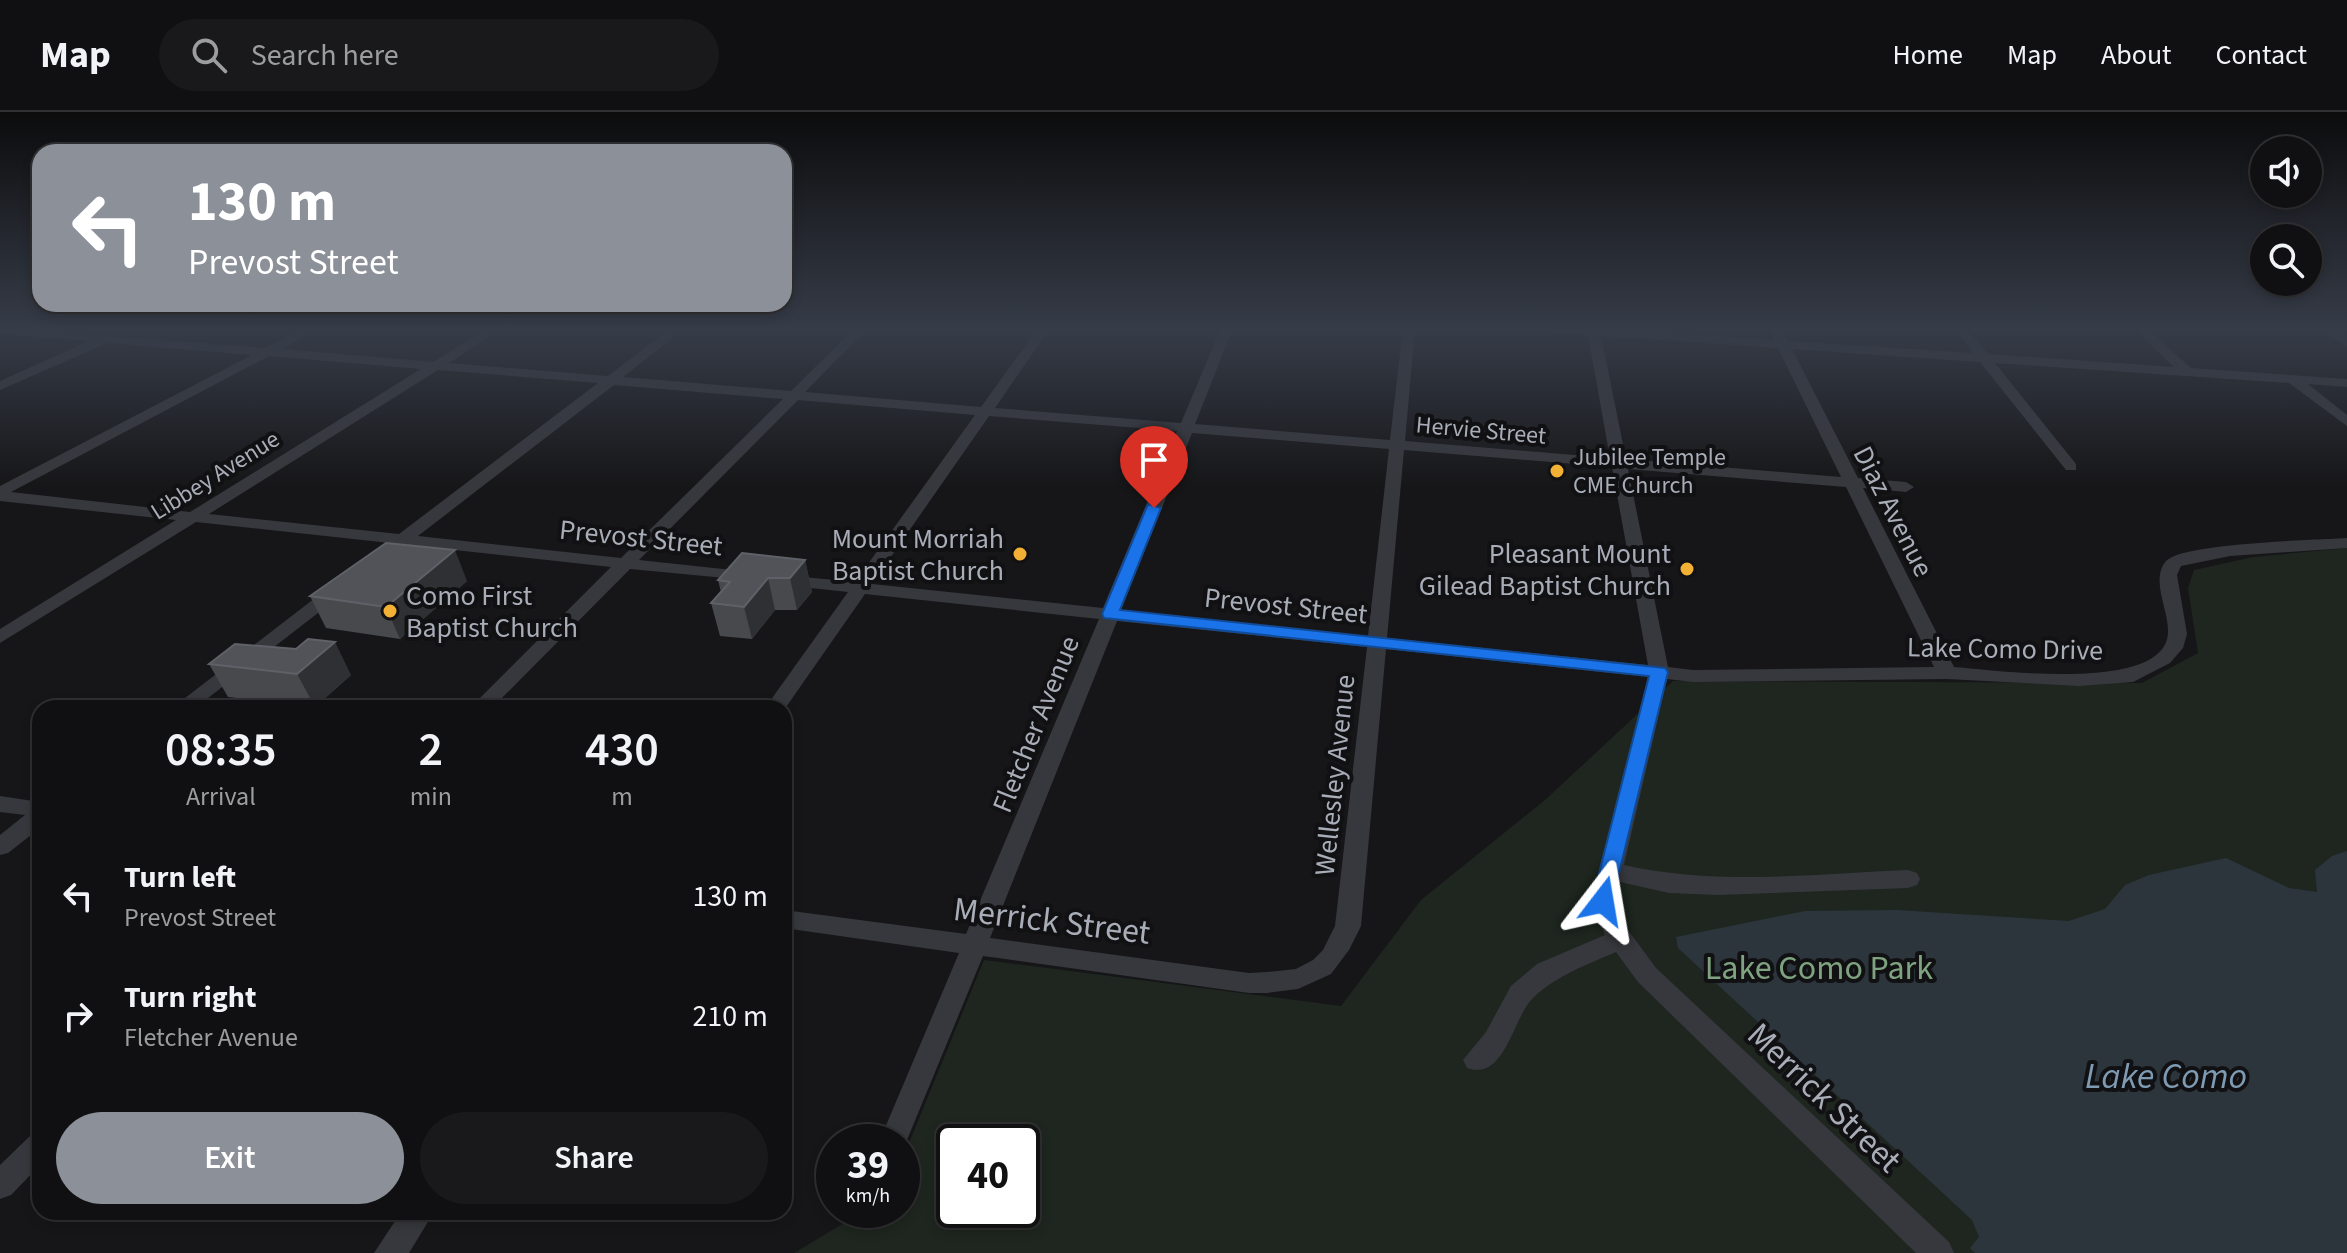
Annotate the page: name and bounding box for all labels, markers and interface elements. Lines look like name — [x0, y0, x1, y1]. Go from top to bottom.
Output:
search box — [159, 19, 719, 91]
text: Map — [40, 28, 111, 82]
icon: search — [187, 33, 231, 77]
text: Search here — [251, 34, 399, 77]
text: Home — [1892, 35, 1963, 75]
text: Map — [2007, 35, 2057, 75]
text: About — [2101, 35, 2172, 75]
text: Contact — [2216, 35, 2307, 75]
map controls — [2250, 136, 2322, 296]
button: sound — [2250, 136, 2322, 208]
text: 130 m — [188, 163, 336, 242]
icon: left — [56, 176, 160, 280]
button: search — [2250, 224, 2322, 296]
text: Prevost Street — [188, 237, 399, 288]
street label: Hervie Street — [1414, 407, 1547, 454]
street label: Libbey Avenue — [144, 422, 286, 529]
pin — [1120, 426, 1188, 508]
icon: arrive — [1132, 438, 1176, 482]
street label: Diaz Avenue — [1843, 439, 1943, 584]
place label: Jubilee Temple CME Church — [1573, 440, 1726, 503]
marker: Jubilee Temple CME Church — [1548, 462, 1566, 480]
street label: Prevost Street — [557, 510, 725, 567]
place label: Mount Morriah Baptist Church — [832, 519, 1004, 591]
place label: Pleasant Mount Gilead Baptist Church — [1419, 534, 1672, 606]
marker: Mount Morriah Baptist Church — [1011, 545, 1029, 563]
marker: Pleasant Mount Gilead Baptist Church — [1678, 560, 1696, 578]
place label: Como First Baptist Church — [406, 576, 578, 648]
street label: Prevost Street — [1202, 578, 1370, 635]
marker: Como First Baptist Church — [381, 602, 399, 620]
street label: Lake Como Drive — [1906, 627, 2104, 671]
street label: Fletcher Avenue — [982, 630, 1090, 819]
street label: Wellesley Avenue — [1305, 673, 1365, 878]
text: 08:35 — [165, 716, 277, 784]
text: 2 — [419, 716, 443, 784]
text: 430 — [585, 716, 659, 784]
text: Arrival — [186, 778, 256, 815]
text: min — [410, 778, 452, 815]
text: m — [611, 778, 633, 815]
text: Turn left — [124, 856, 236, 899]
position arrow — [1561, 859, 1645, 943]
icon: left — [56, 874, 100, 918]
text: 130 m — [692, 875, 768, 918]
street label: Merrick Street — [951, 885, 1153, 958]
text: Prevost Street — [124, 899, 276, 936]
park label: Lake Como Park — [1705, 944, 1933, 993]
text: Turn right — [124, 976, 256, 1019]
icon: right — [56, 994, 100, 1038]
text: 210 m — [692, 995, 768, 1038]
street label: Merrick Street — [1736, 1012, 1913, 1185]
text: Fletcher Avenue — [124, 1019, 298, 1056]
water label: Lake Como — [2085, 1051, 2247, 1102]
button: Exit — [56, 1112, 404, 1204]
button: Share — [420, 1112, 768, 1204]
speed limit sign: 40 — [936, 1124, 1040, 1228]
text: 39 — [847, 1137, 889, 1194]
text: km/h — [846, 1182, 890, 1210]

